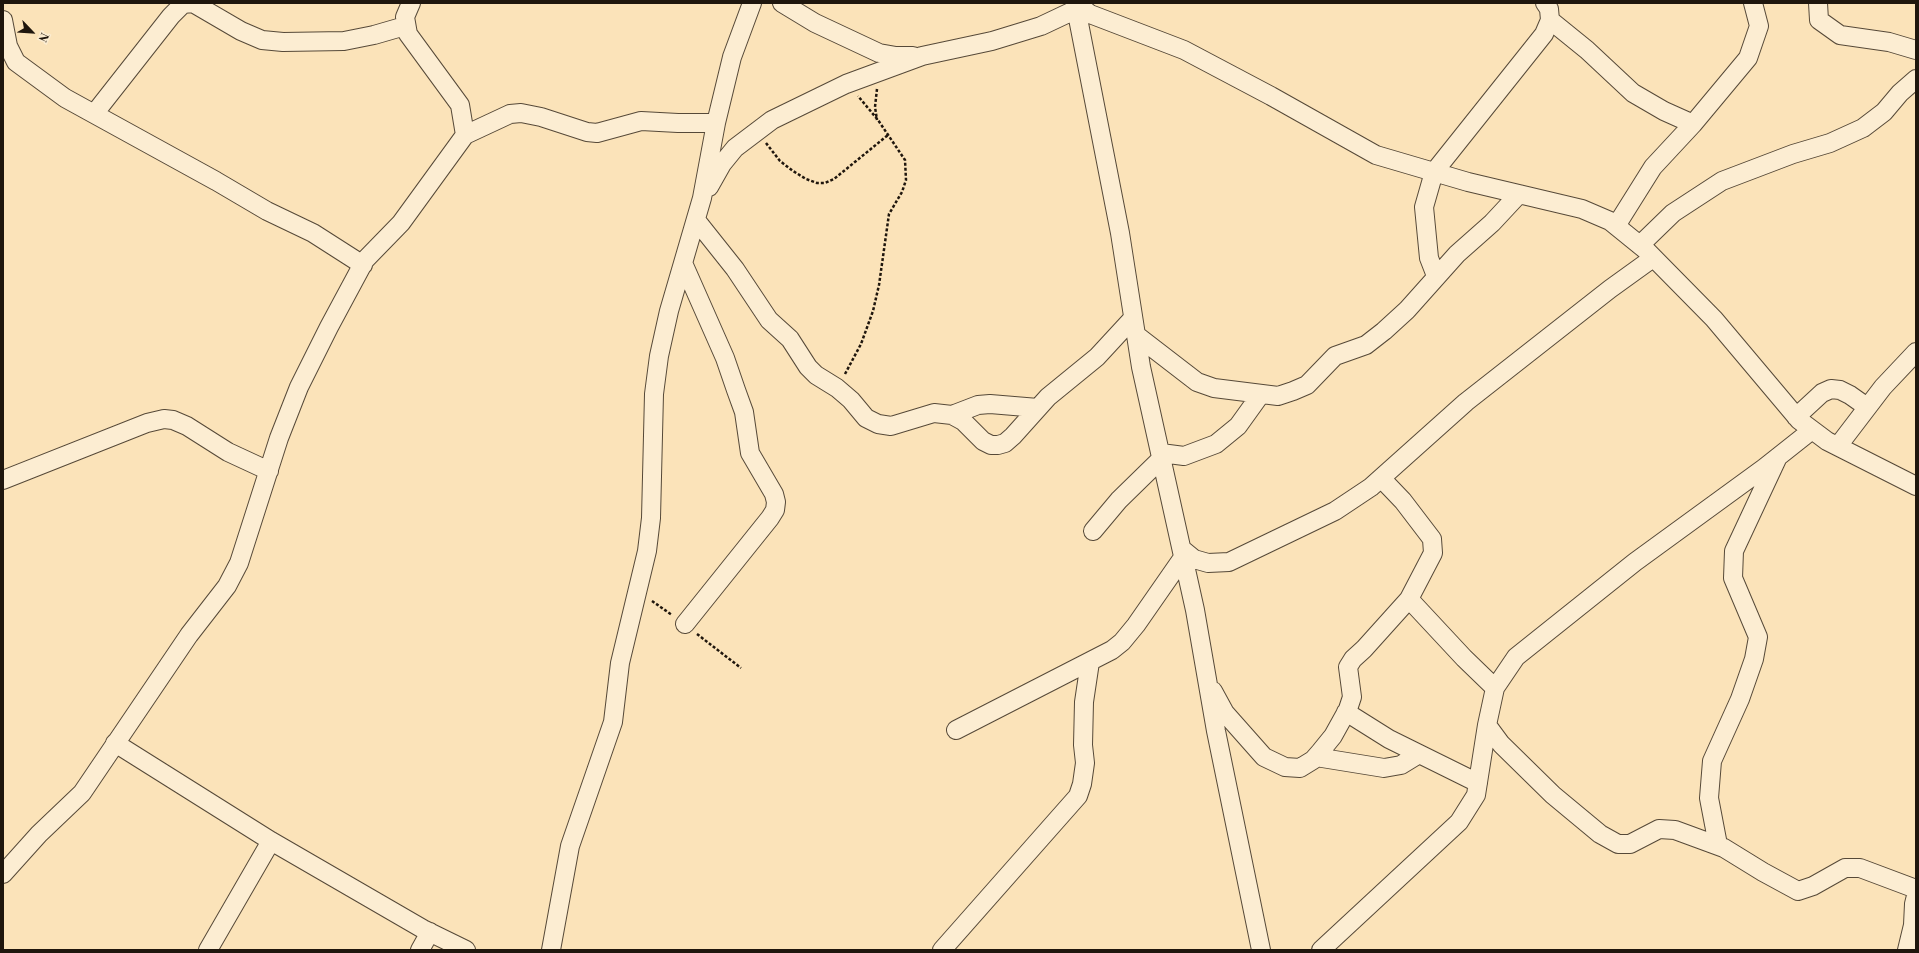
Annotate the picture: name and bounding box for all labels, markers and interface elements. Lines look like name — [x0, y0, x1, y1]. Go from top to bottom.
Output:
north arrow — [12, 12, 52, 52]
text: N — [35, 30, 51, 44]

